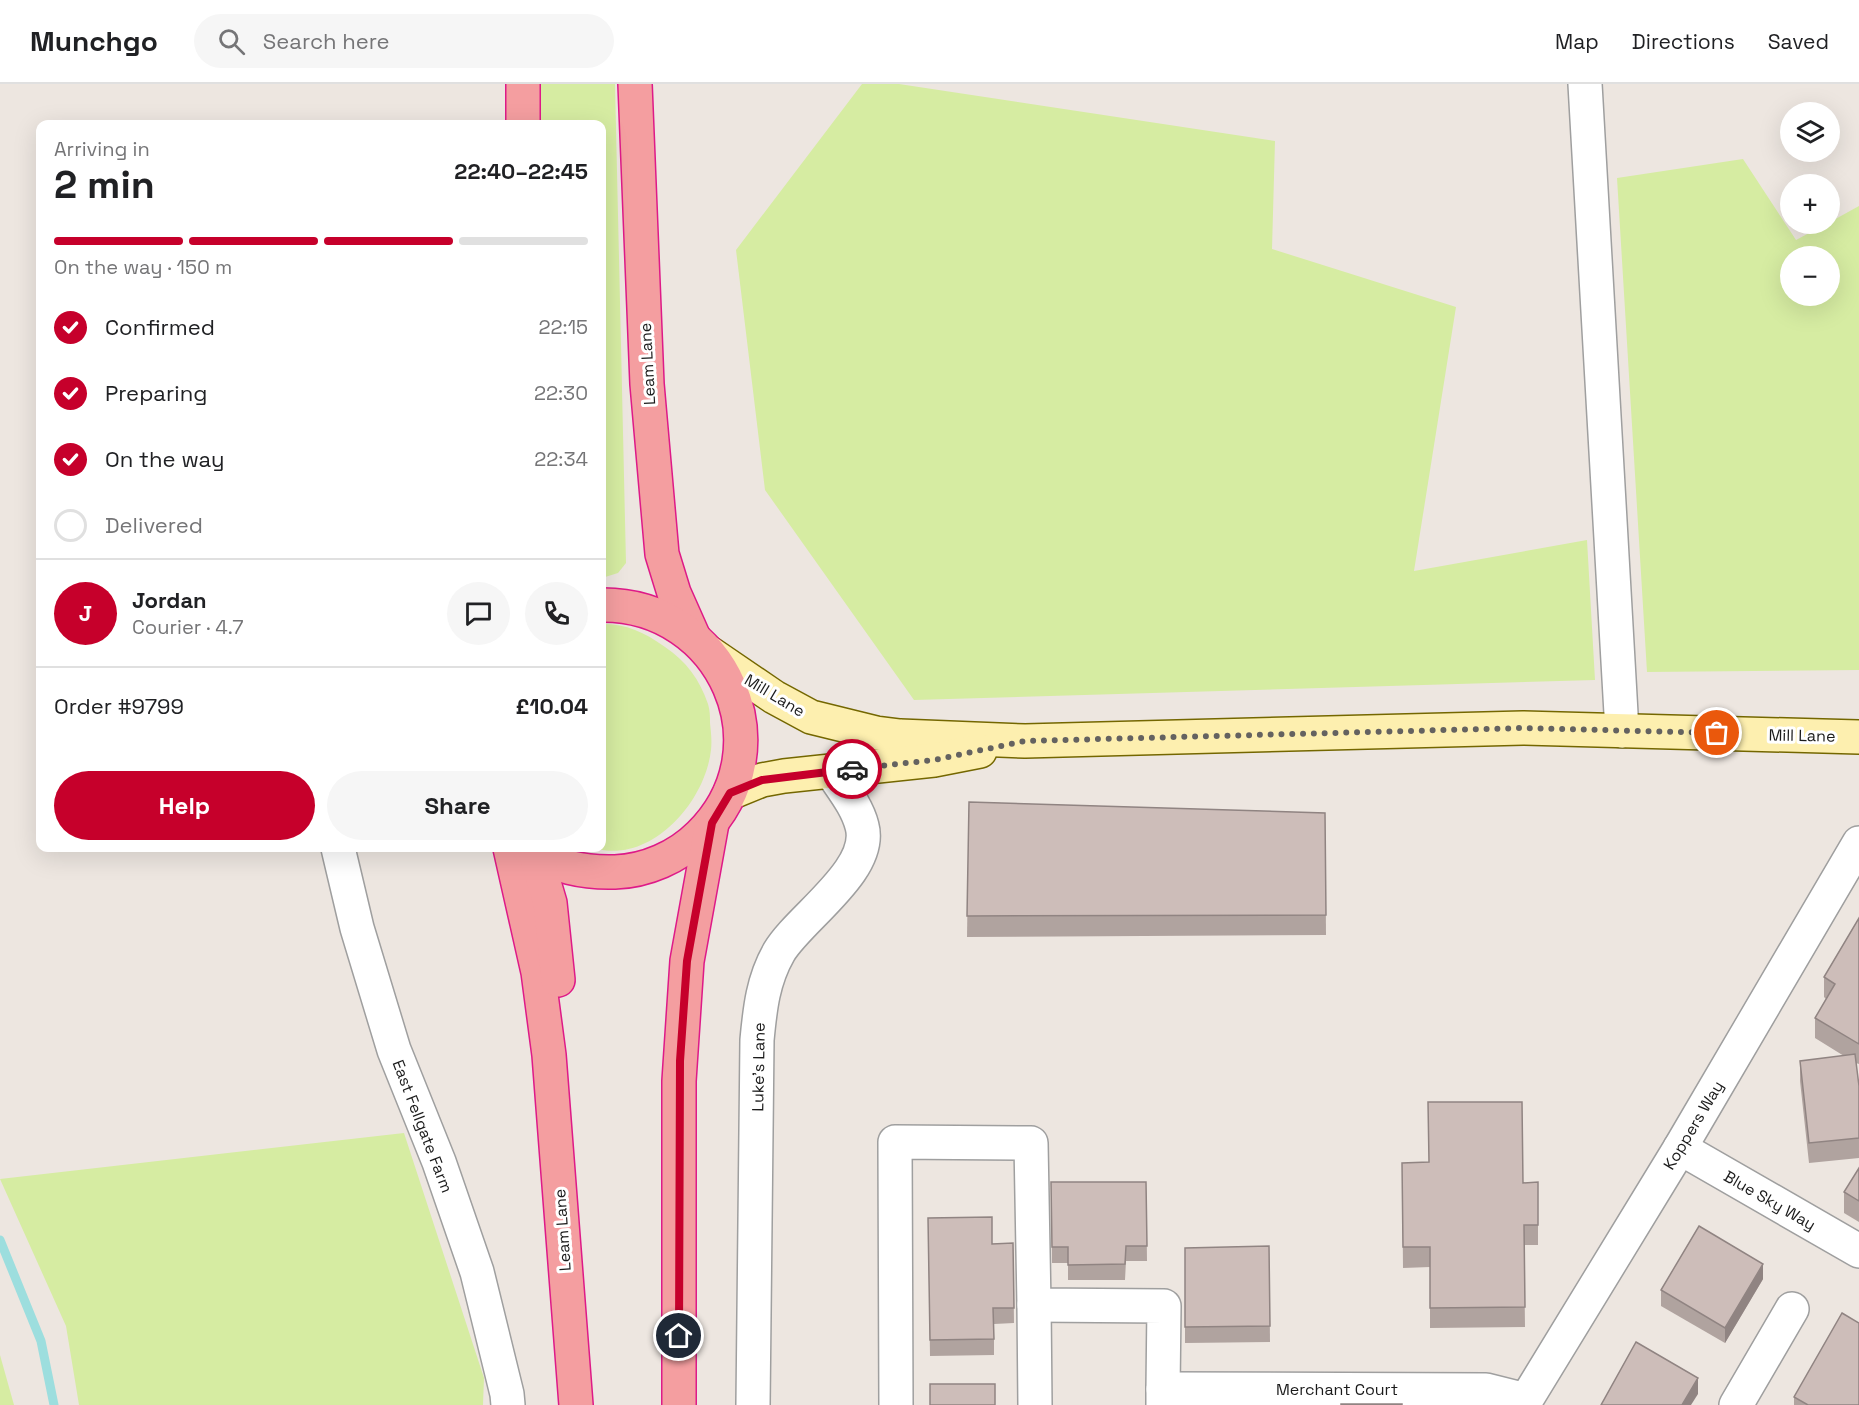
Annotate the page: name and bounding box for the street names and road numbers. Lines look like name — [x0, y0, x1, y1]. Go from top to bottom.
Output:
street label: Leam Lane — [635, 322, 660, 406]
street label: Mill Lane — [741, 669, 809, 722]
street label: Mill Lane — [1768, 724, 1836, 747]
street label: Luke's Lane — [747, 1022, 770, 1112]
street label: East Fellgate Farm — [387, 1057, 458, 1196]
street label: Koppers Way — [1659, 1077, 1728, 1174]
street label: Blue Sky Way — [1720, 1166, 1819, 1235]
street label: Leam Lane — [549, 1188, 576, 1272]
street label: Merchant Court — [1276, 1379, 1398, 1400]

